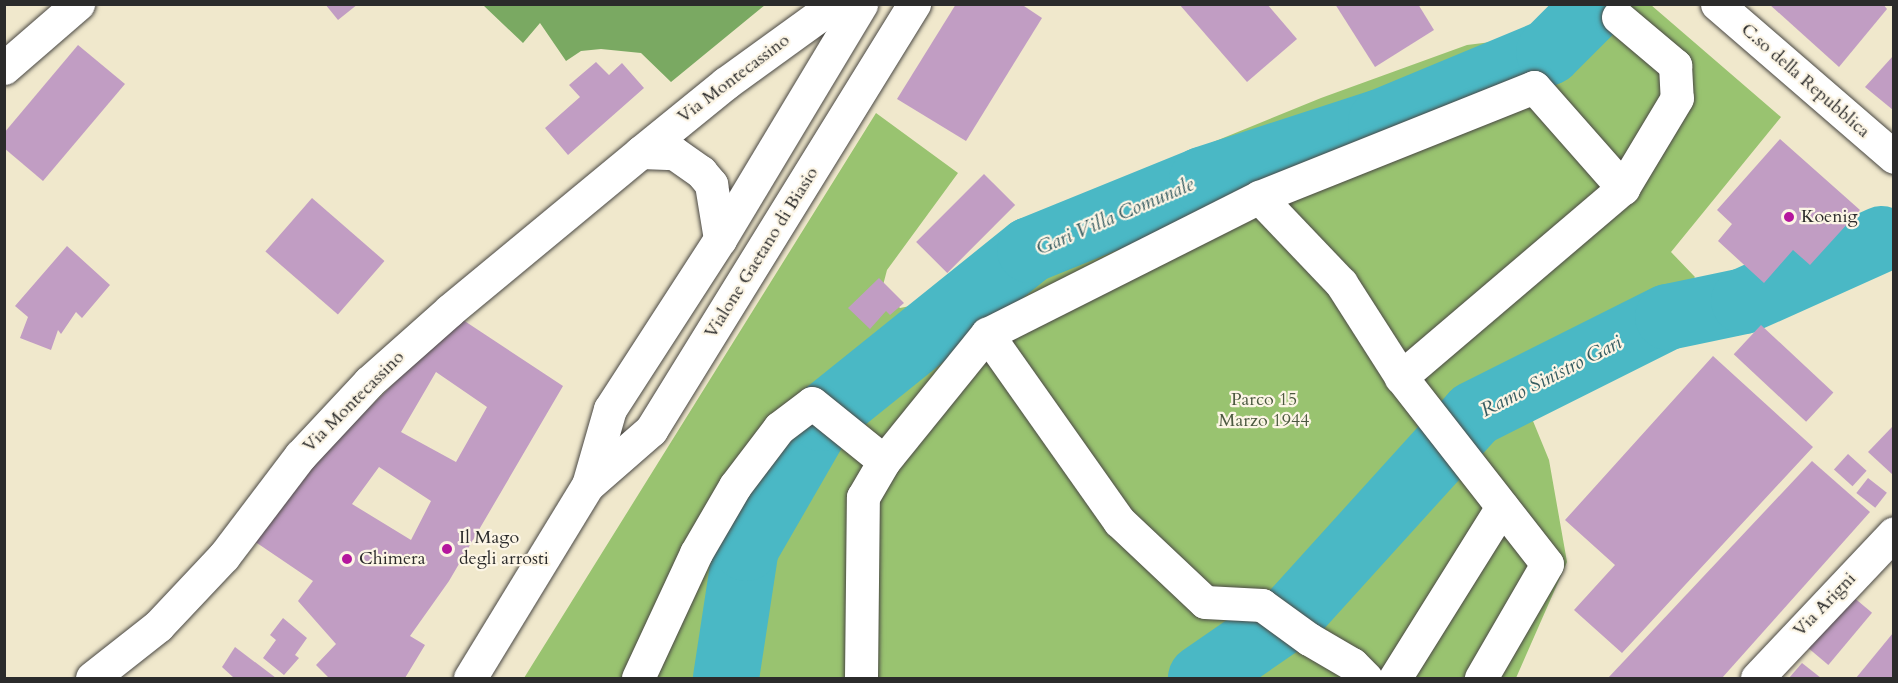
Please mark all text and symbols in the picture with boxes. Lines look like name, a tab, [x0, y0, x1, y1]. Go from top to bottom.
street label: C.so della Repubblica	[1736, 19, 1874, 143]
street label: Via Montecassino	[674, 30, 794, 128]
street label: Vialone Gaetano di Biasio	[701, 164, 823, 342]
water label: Gari Villa Comunale	[1033, 172, 1197, 260]
place label: Koenig	[1801, 206, 1858, 228]
marker: Koenig	[1782, 210, 1796, 224]
water label: Ramo Sinistro Gari	[1476, 330, 1626, 422]
street label: Via Montecassino	[299, 347, 409, 457]
park label: Parco 15 Marzo 1944	[1219, 390, 1309, 432]
place label: Il Mago degli arrosti	[459, 528, 549, 570]
marker: Il Mago degli arrosti	[440, 542, 454, 556]
place label: Chimera	[359, 548, 425, 570]
marker: Chimera	[340, 552, 354, 566]
street label: Via Arigni	[1789, 568, 1861, 642]

